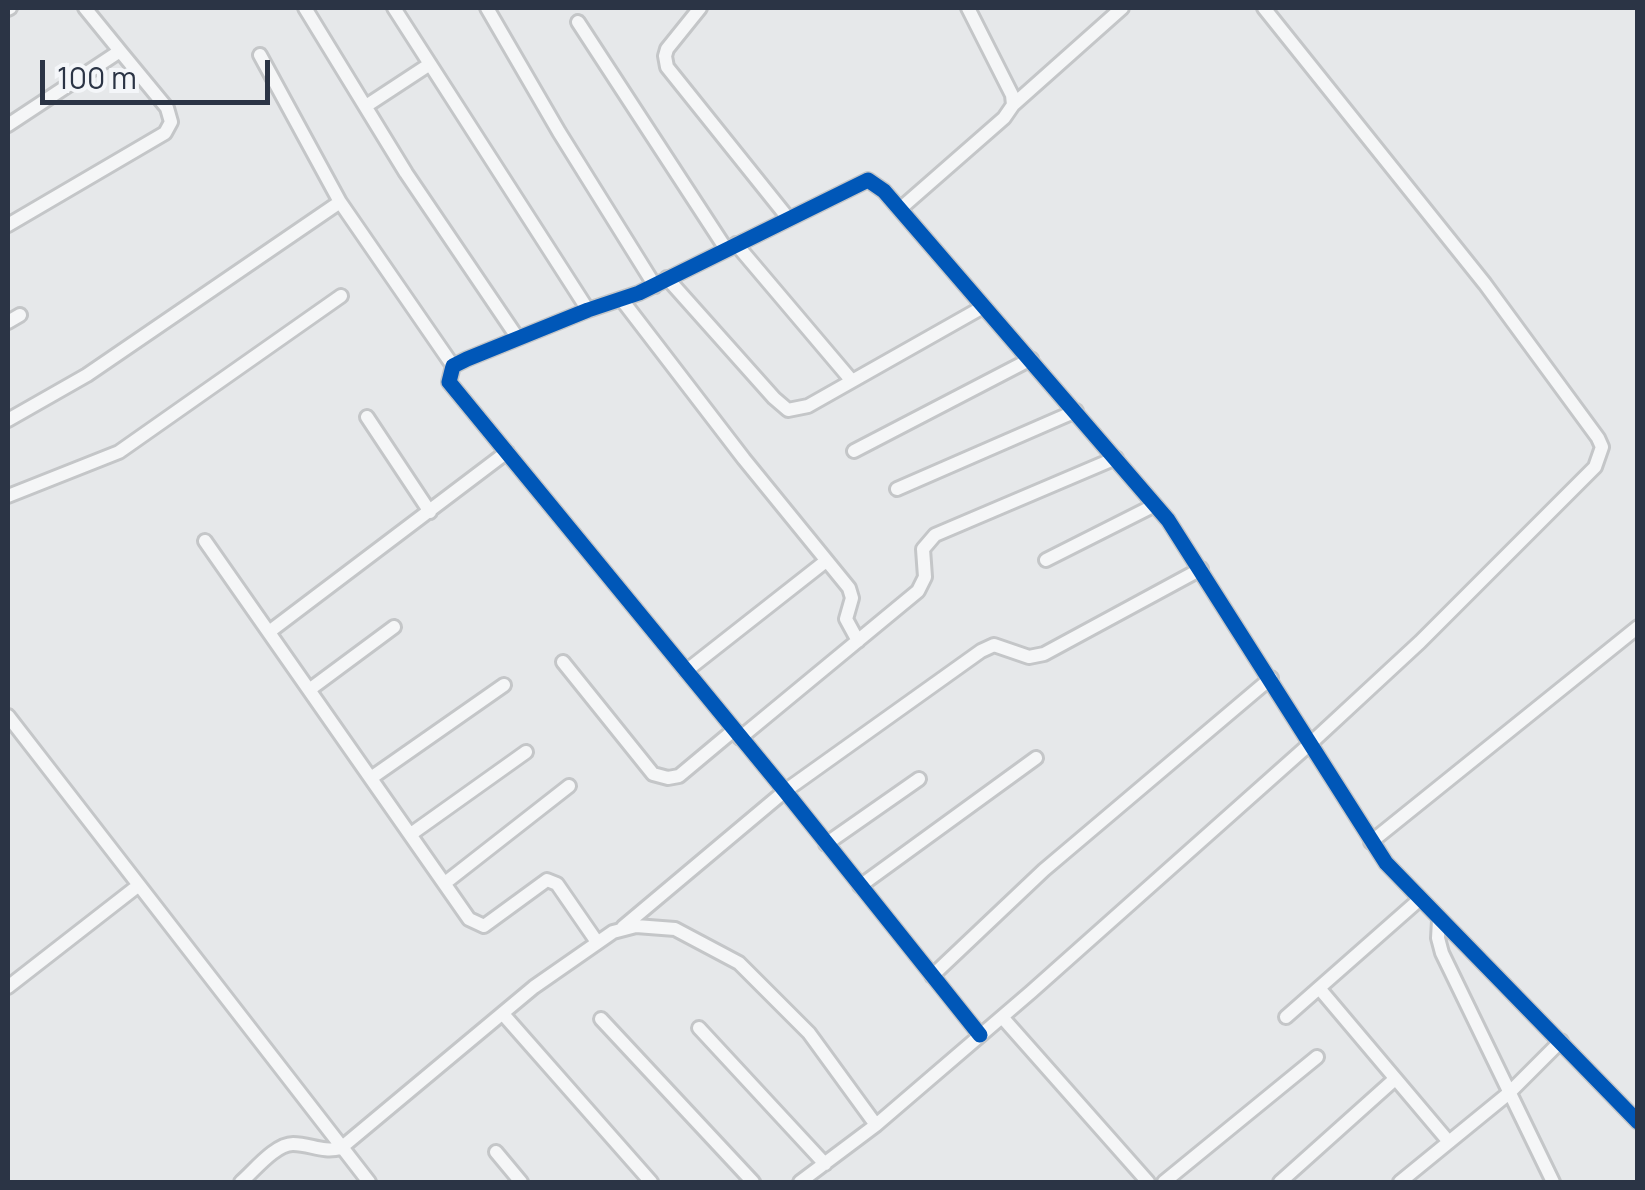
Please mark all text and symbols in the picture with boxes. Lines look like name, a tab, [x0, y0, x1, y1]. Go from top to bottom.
scale bar	[45, 40, 275, 102]
text: 100 m	[57, 57, 137, 98]

